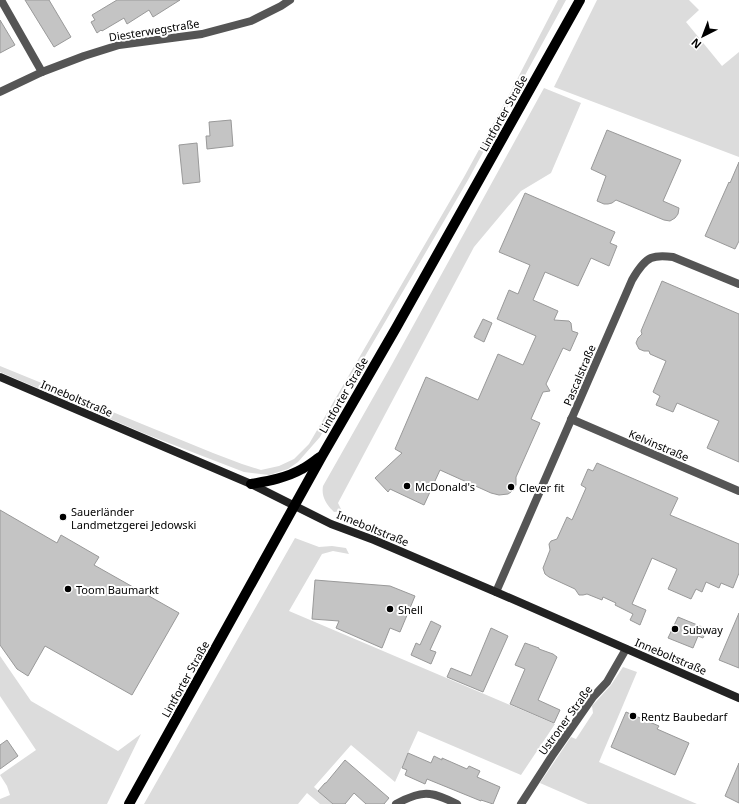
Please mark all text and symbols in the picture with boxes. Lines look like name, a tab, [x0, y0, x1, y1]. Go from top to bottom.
street label: Diesterwegstraße	[108, 15, 200, 45]
north arrow	[683, 16, 723, 56]
text: N	[688, 35, 704, 52]
street label: Lintforter Straße	[476, 72, 530, 154]
street label: Pascalstraße	[559, 342, 599, 408]
street label: Lintforter Straße	[315, 354, 371, 436]
street label: Inneboltstraße	[39, 376, 115, 420]
street label: Kelvinstraße	[627, 426, 691, 464]
place label: McDonald's	[415, 479, 475, 494]
place label: Clever fit	[519, 480, 565, 495]
marker: McDonald's	[402, 481, 412, 491]
marker: Clever fit	[506, 482, 516, 492]
place label: Sauerländer Landmetzgerei Jedowski	[71, 504, 196, 532]
street label: Inneboltstraße	[335, 507, 411, 549]
marker: Sauerländer Landmetzgerei Jedowski	[58, 512, 68, 522]
place label: Toom Baumarkt	[76, 582, 159, 597]
marker: Toom Baumarkt	[63, 584, 73, 594]
place label: Shell	[398, 602, 423, 617]
marker: Shell	[385, 604, 395, 614]
place label: Subway	[683, 622, 723, 637]
marker: Subway	[670, 624, 680, 634]
street label: Inneboltstraße	[633, 634, 709, 678]
street label: Lintforter Straße	[158, 638, 212, 720]
street label: Ustroner Straße	[535, 682, 595, 758]
place label: Rentz Baubedarf	[641, 709, 728, 724]
marker: Rentz Baubedarf	[628, 711, 638, 721]

